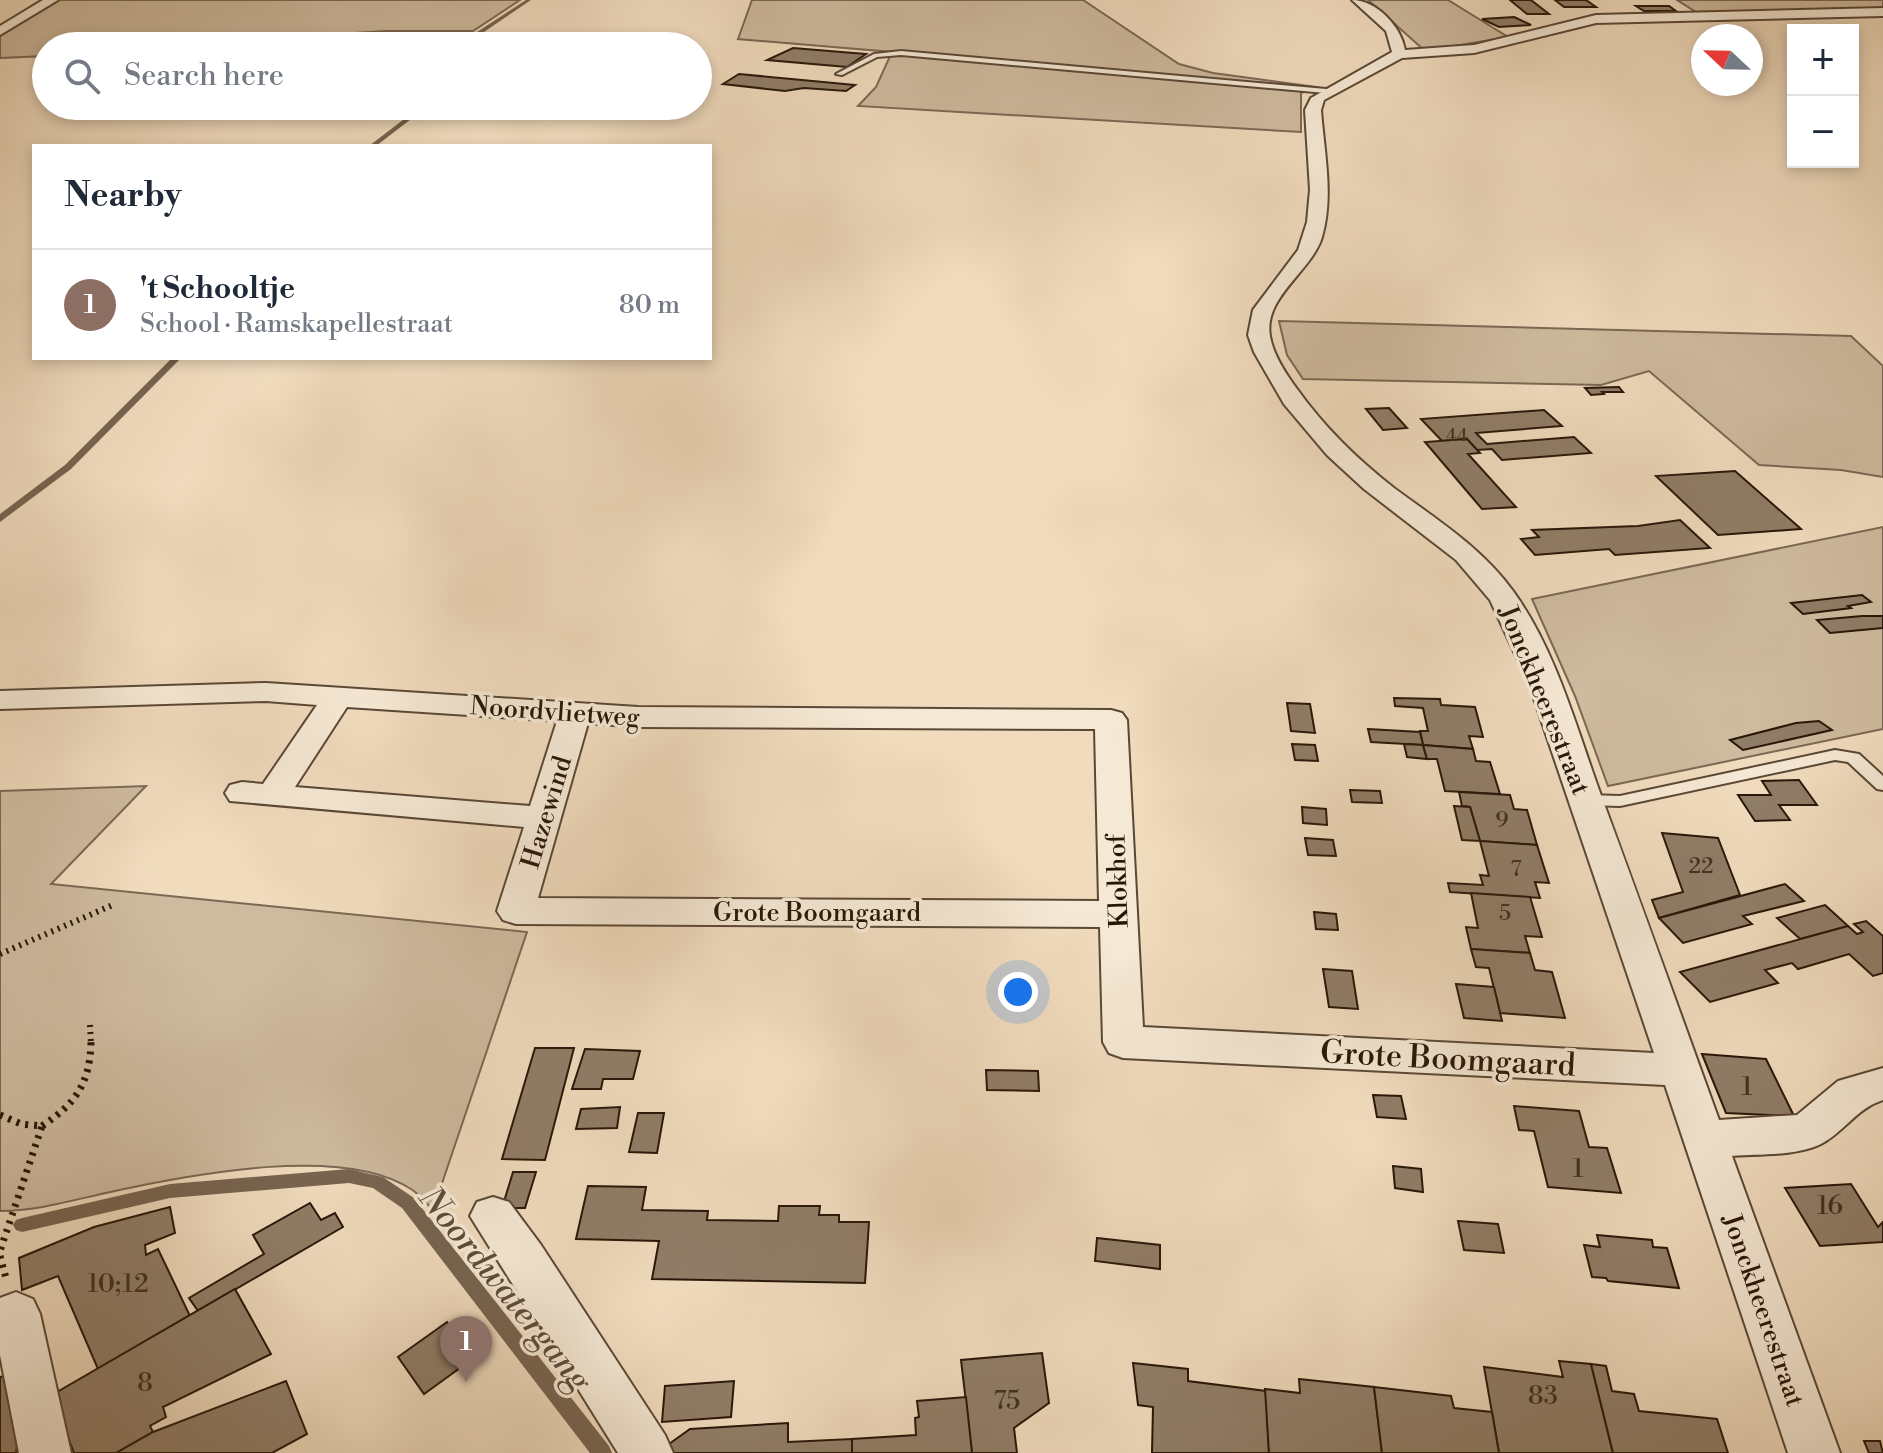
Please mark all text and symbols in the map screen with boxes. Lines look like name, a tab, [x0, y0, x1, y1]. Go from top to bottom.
north arrow	[1691, 24, 1763, 96]
map controls	[1787, 24, 1859, 168]
button: +	[1787, 24, 1859, 96]
search box	[32, 32, 712, 120]
icon: search	[60, 54, 104, 98]
text: Search here	[124, 57, 284, 95]
button: −	[1787, 96, 1859, 168]
text: Nearby	[64, 175, 182, 217]
text: 't Schooltje	[140, 270, 295, 308]
text: 1	[84, 289, 96, 321]
text: 80 m	[619, 289, 680, 321]
text: School · Ramskapellestraat	[140, 308, 453, 340]
house number: 44	[1446, 424, 1468, 447]
street label: Jonckheerestraat	[1491, 600, 1597, 800]
street label: Noordvlietweg	[469, 690, 641, 734]
street label: Hazewind	[515, 752, 579, 873]
house number: 9	[1495, 807, 1509, 834]
street label: Klokhof	[1100, 832, 1136, 928]
house number: 22	[1688, 853, 1714, 880]
house number: 7	[1510, 856, 1522, 883]
street label: Grote Boomgaard	[713, 897, 921, 929]
house number: 5	[1499, 900, 1511, 927]
your location	[998, 972, 1038, 1012]
street label: Grote Boomgaard	[1319, 1032, 1577, 1086]
house number: 1	[1741, 1071, 1753, 1103]
house number: 1	[1572, 1153, 1584, 1185]
water label: Noordwatergang	[408, 1178, 601, 1401]
house number: 16	[1817, 1190, 1843, 1222]
street label: Jonckheerestraat	[1715, 1209, 1811, 1411]
house number: 10;12	[87, 1268, 149, 1300]
pin: 1	[440, 1316, 492, 1382]
house number: 8	[137, 1367, 153, 1399]
house number: 83	[1528, 1380, 1558, 1412]
house number: 75	[994, 1385, 1020, 1417]

